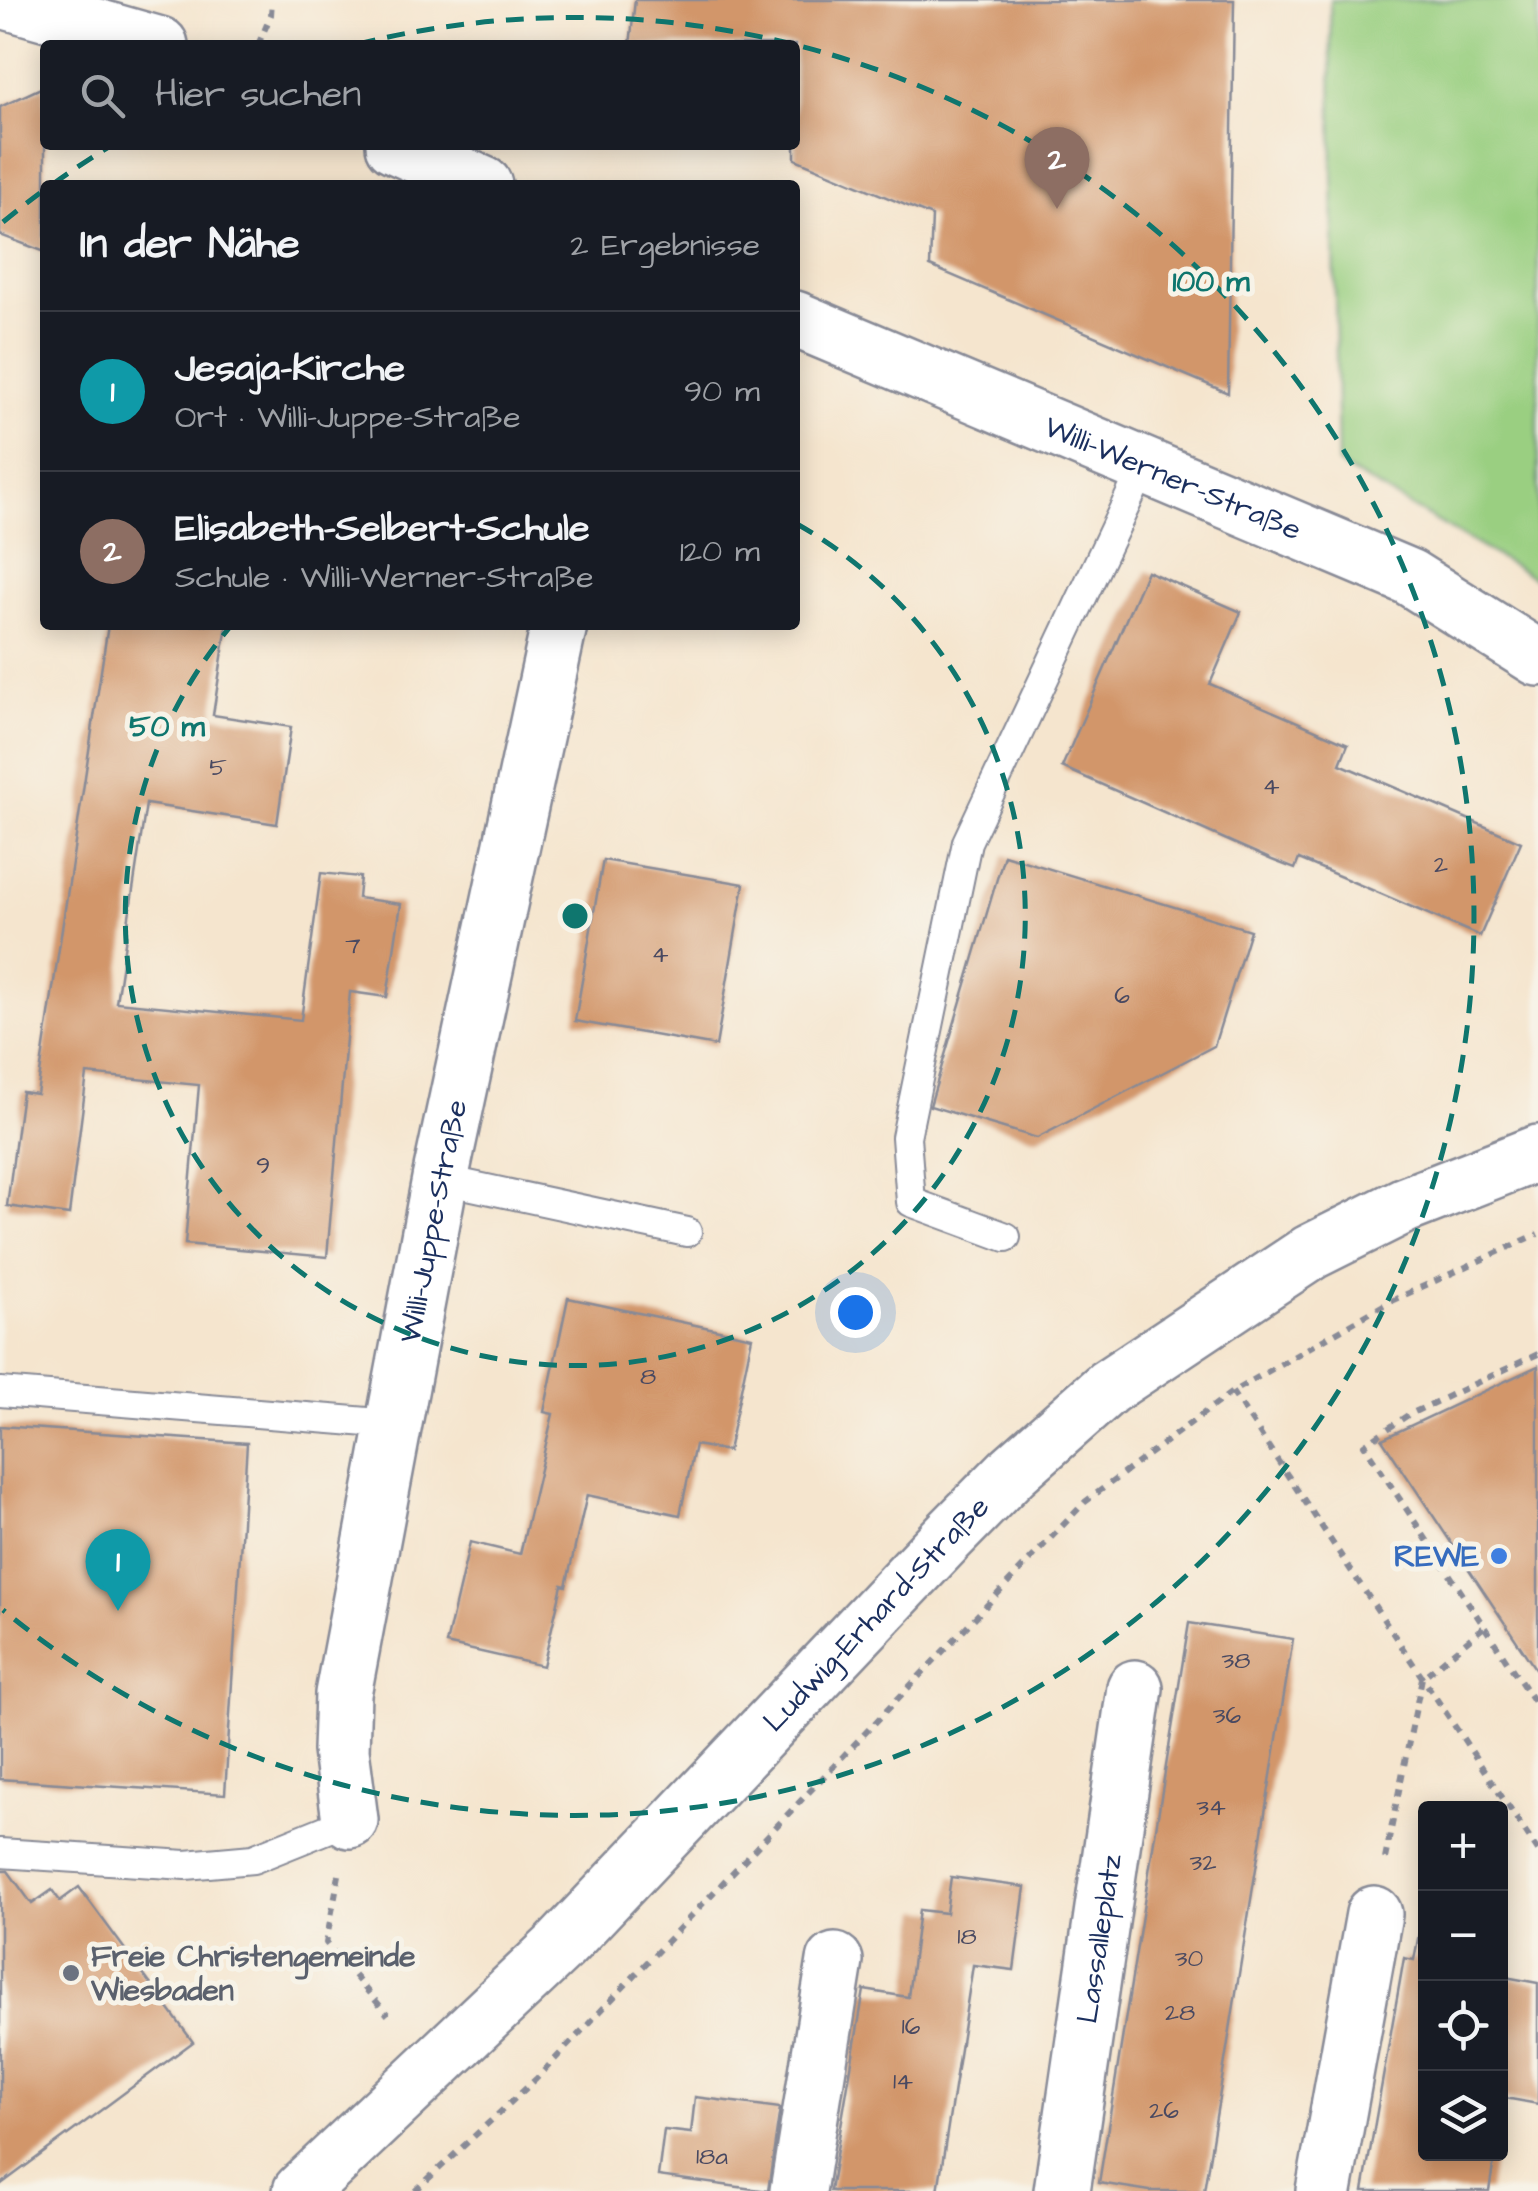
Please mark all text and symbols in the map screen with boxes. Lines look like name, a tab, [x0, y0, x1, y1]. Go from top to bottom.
search box	[40, 40, 800, 150]
icon: search	[75, 68, 130, 123]
text: Hier suchen	[155, 69, 361, 121]
pin: 2	[1024, 126, 1090, 209]
text: In der Nähe	[80, 216, 300, 274]
text: 2 Ergebnisse	[570, 223, 760, 268]
text: 100 m	[1172, 261, 1250, 303]
text: Jesaja-Kirche	[175, 343, 405, 395]
text: 1	[110, 369, 115, 414]
text: 90 m	[684, 369, 760, 414]
text: Ort · Willi-Juppe-Straße	[175, 395, 521, 440]
street label: Willi-Werner-Straße	[1038, 406, 1308, 551]
text: Elisabeth-Selbert-Schule	[175, 503, 590, 555]
text: 2	[103, 529, 122, 574]
text: 120 m	[680, 529, 760, 574]
text: Schule · Willi-Werner-Straße	[175, 555, 594, 600]
text: 50 m	[129, 706, 205, 748]
house number: 5	[209, 750, 227, 785]
house number: 4	[1262, 769, 1280, 804]
house number: 2	[1434, 847, 1448, 882]
centre of rings	[557, 898, 593, 934]
house number: 7	[345, 928, 361, 963]
house number: 4	[651, 937, 669, 972]
house number: 6	[1114, 978, 1130, 1013]
street label: Willi-Juppe-Straße	[390, 1096, 478, 1346]
house number: 9	[256, 1148, 270, 1183]
your location	[830, 1287, 881, 1338]
house number: 8	[640, 1359, 656, 1394]
street label: Ludwig-Erhard-Straße	[754, 1487, 999, 1742]
pin: 1	[86, 1528, 150, 1611]
place label: REWE	[1394, 1536, 1479, 1578]
marker: REWE	[1488, 1545, 1510, 1567]
house number: 38	[1222, 1643, 1250, 1678]
house number: 36	[1213, 1698, 1242, 1733]
house number: 34	[1196, 1790, 1226, 1825]
map controls	[1418, 1801, 1508, 2161]
button: +	[1418, 1801, 1508, 1891]
house number: 32	[1189, 1845, 1217, 1880]
street label: Lassalleplatz	[1067, 1851, 1133, 2026]
button: −	[1418, 1891, 1508, 1981]
house number: 18	[957, 1919, 977, 1954]
place label: Freie Christengemeinde Wiesbaden	[90, 1936, 415, 2012]
house number: 30	[1175, 1941, 1203, 1976]
marker: Freie Christengemeinde Wiesbaden	[60, 1962, 82, 1984]
button: locate	[1418, 1981, 1508, 2071]
house number: 28	[1165, 1995, 1195, 2030]
house number: 16	[902, 2009, 921, 2044]
house number: 14	[893, 2064, 913, 2099]
button: layers	[1418, 2071, 1508, 2161]
house number: 26	[1149, 2093, 1179, 2128]
house number: 18a	[696, 2139, 728, 2174]

